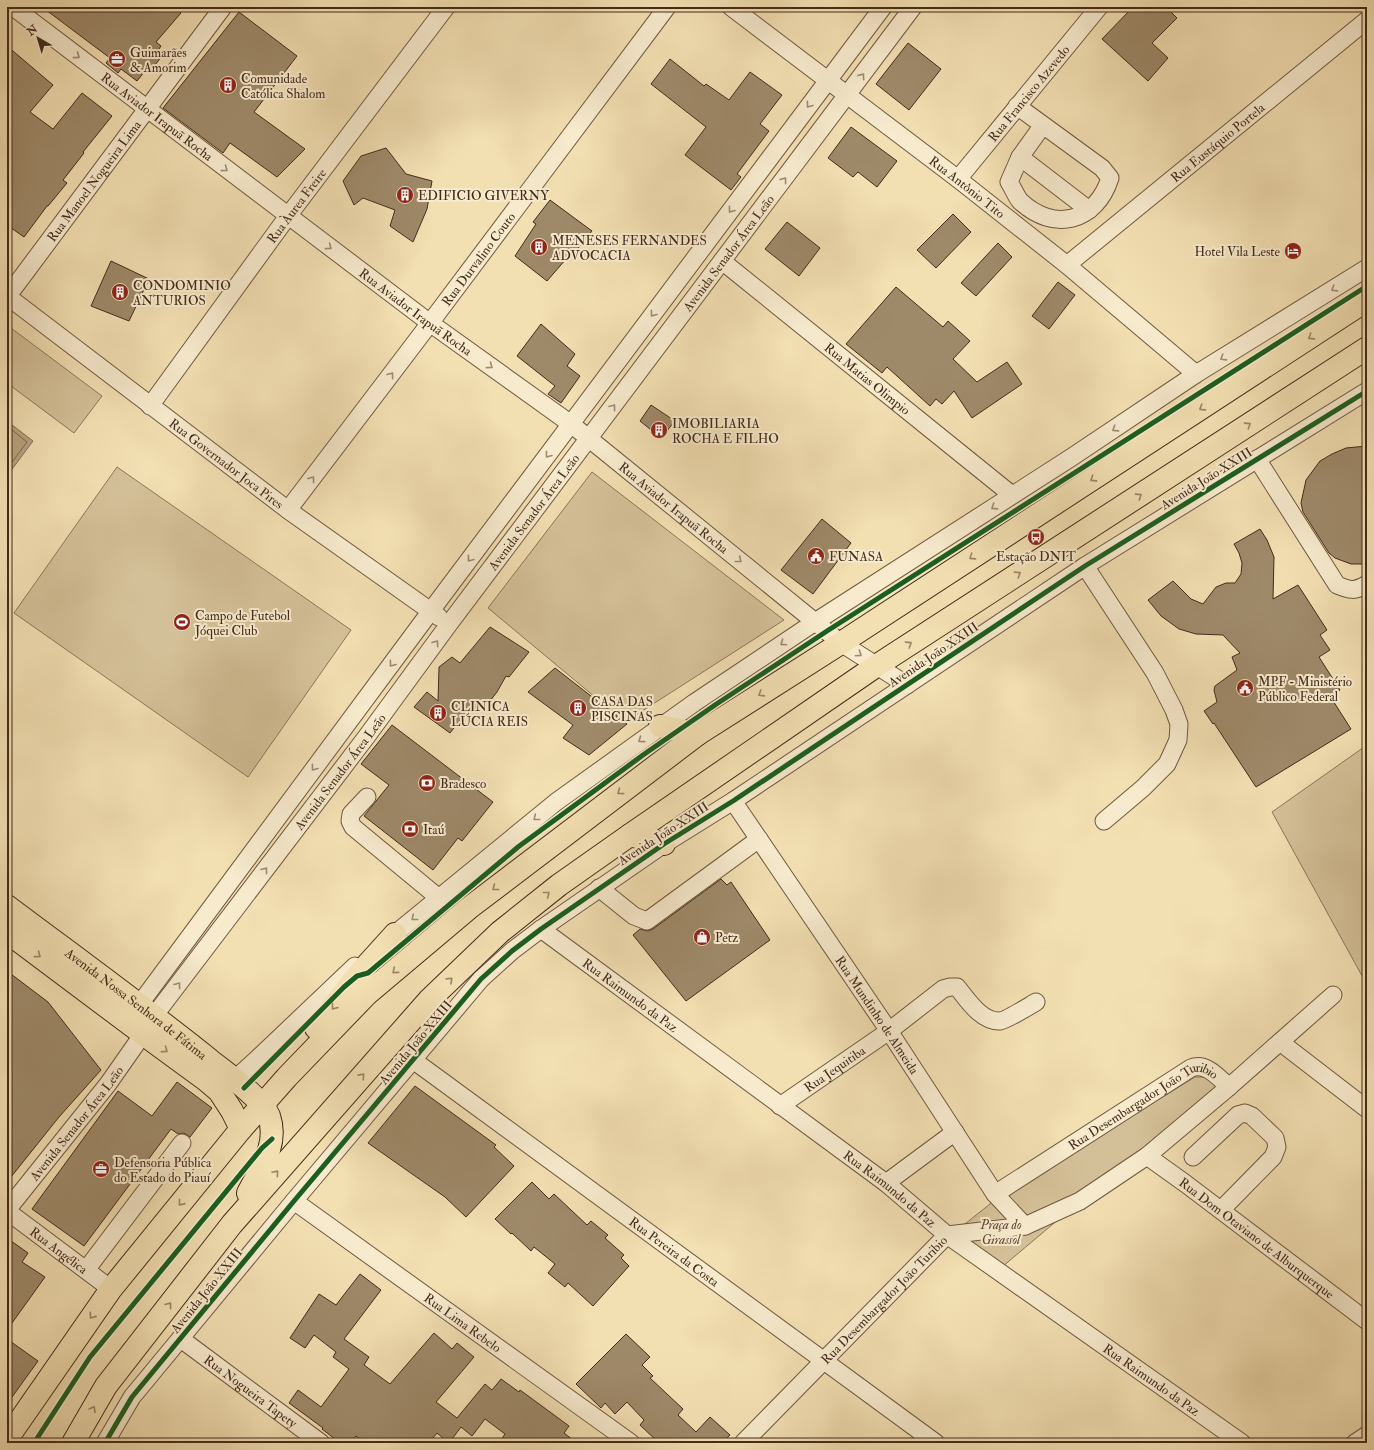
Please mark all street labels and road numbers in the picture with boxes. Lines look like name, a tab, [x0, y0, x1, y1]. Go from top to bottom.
street label: Rua Francisco Azevedo	[985, 42, 1073, 145]
street label: Rua Aviador Irapuã Rocha	[97, 70, 216, 165]
street label: Rua Eustáquio Portela	[1168, 100, 1269, 186]
street label: Rua Manoel Nogueira Lima	[44, 117, 145, 245]
street label: Rua Antônio Tito	[926, 153, 1008, 222]
street label: Rua Àurea Freire	[264, 165, 330, 247]
street label: Avenida Senador Área Leão	[679, 192, 778, 316]
street label: Rua Durvalino Couto	[439, 210, 519, 309]
street label: Rua Aviador Irapuã Rocha	[356, 265, 475, 360]
street label: Rua Matias Olimpio	[821, 340, 913, 419]
street label: Rua Governador Joca Pires	[166, 415, 287, 513]
street label: Avenida João XXIII	[1157, 444, 1255, 514]
street label: Avenida Senador Área Leão	[485, 451, 583, 575]
street label: Rua Aviador Irapuã Rocha	[615, 459, 732, 558]
street label: Avenida João XXIII	[885, 619, 982, 691]
street label: Avenida Senador Área Leão	[291, 711, 390, 834]
street label: Avenida João XXIII	[614, 799, 712, 870]
street label: Avenida Nossa Senhora de Fátima	[61, 944, 211, 1064]
street label: Rua Mundinho de Almeida	[831, 953, 922, 1078]
street label: Rua Raimundo da Paz	[579, 955, 681, 1036]
street label: Avenida João XXIII	[375, 997, 456, 1089]
street label: Rua Jequitiba	[801, 1042, 869, 1096]
street label: Rua Desembargador João Turibio	[1065, 1060, 1221, 1154]
street label: Avenida Senador Área Leão	[26, 1063, 127, 1185]
street label: Rua Raimundo da Paz	[840, 1147, 940, 1232]
street label: Rua Dom Otaviano de Alburquerque	[1176, 1175, 1338, 1303]
street label: Rua Pereira da Costa	[626, 1214, 723, 1291]
street label: Rua Angélica	[26, 1224, 91, 1278]
street label: Rua Desembargador João Turibio	[818, 1233, 951, 1368]
street label: Avenida João XXIII	[167, 1245, 246, 1337]
street label: Rua Lima Rebelo	[421, 1290, 504, 1356]
street label: Rua Raimundo da Paz	[1100, 1341, 1203, 1420]
street label: Rua Nogueira Tapety	[200, 1352, 300, 1433]

